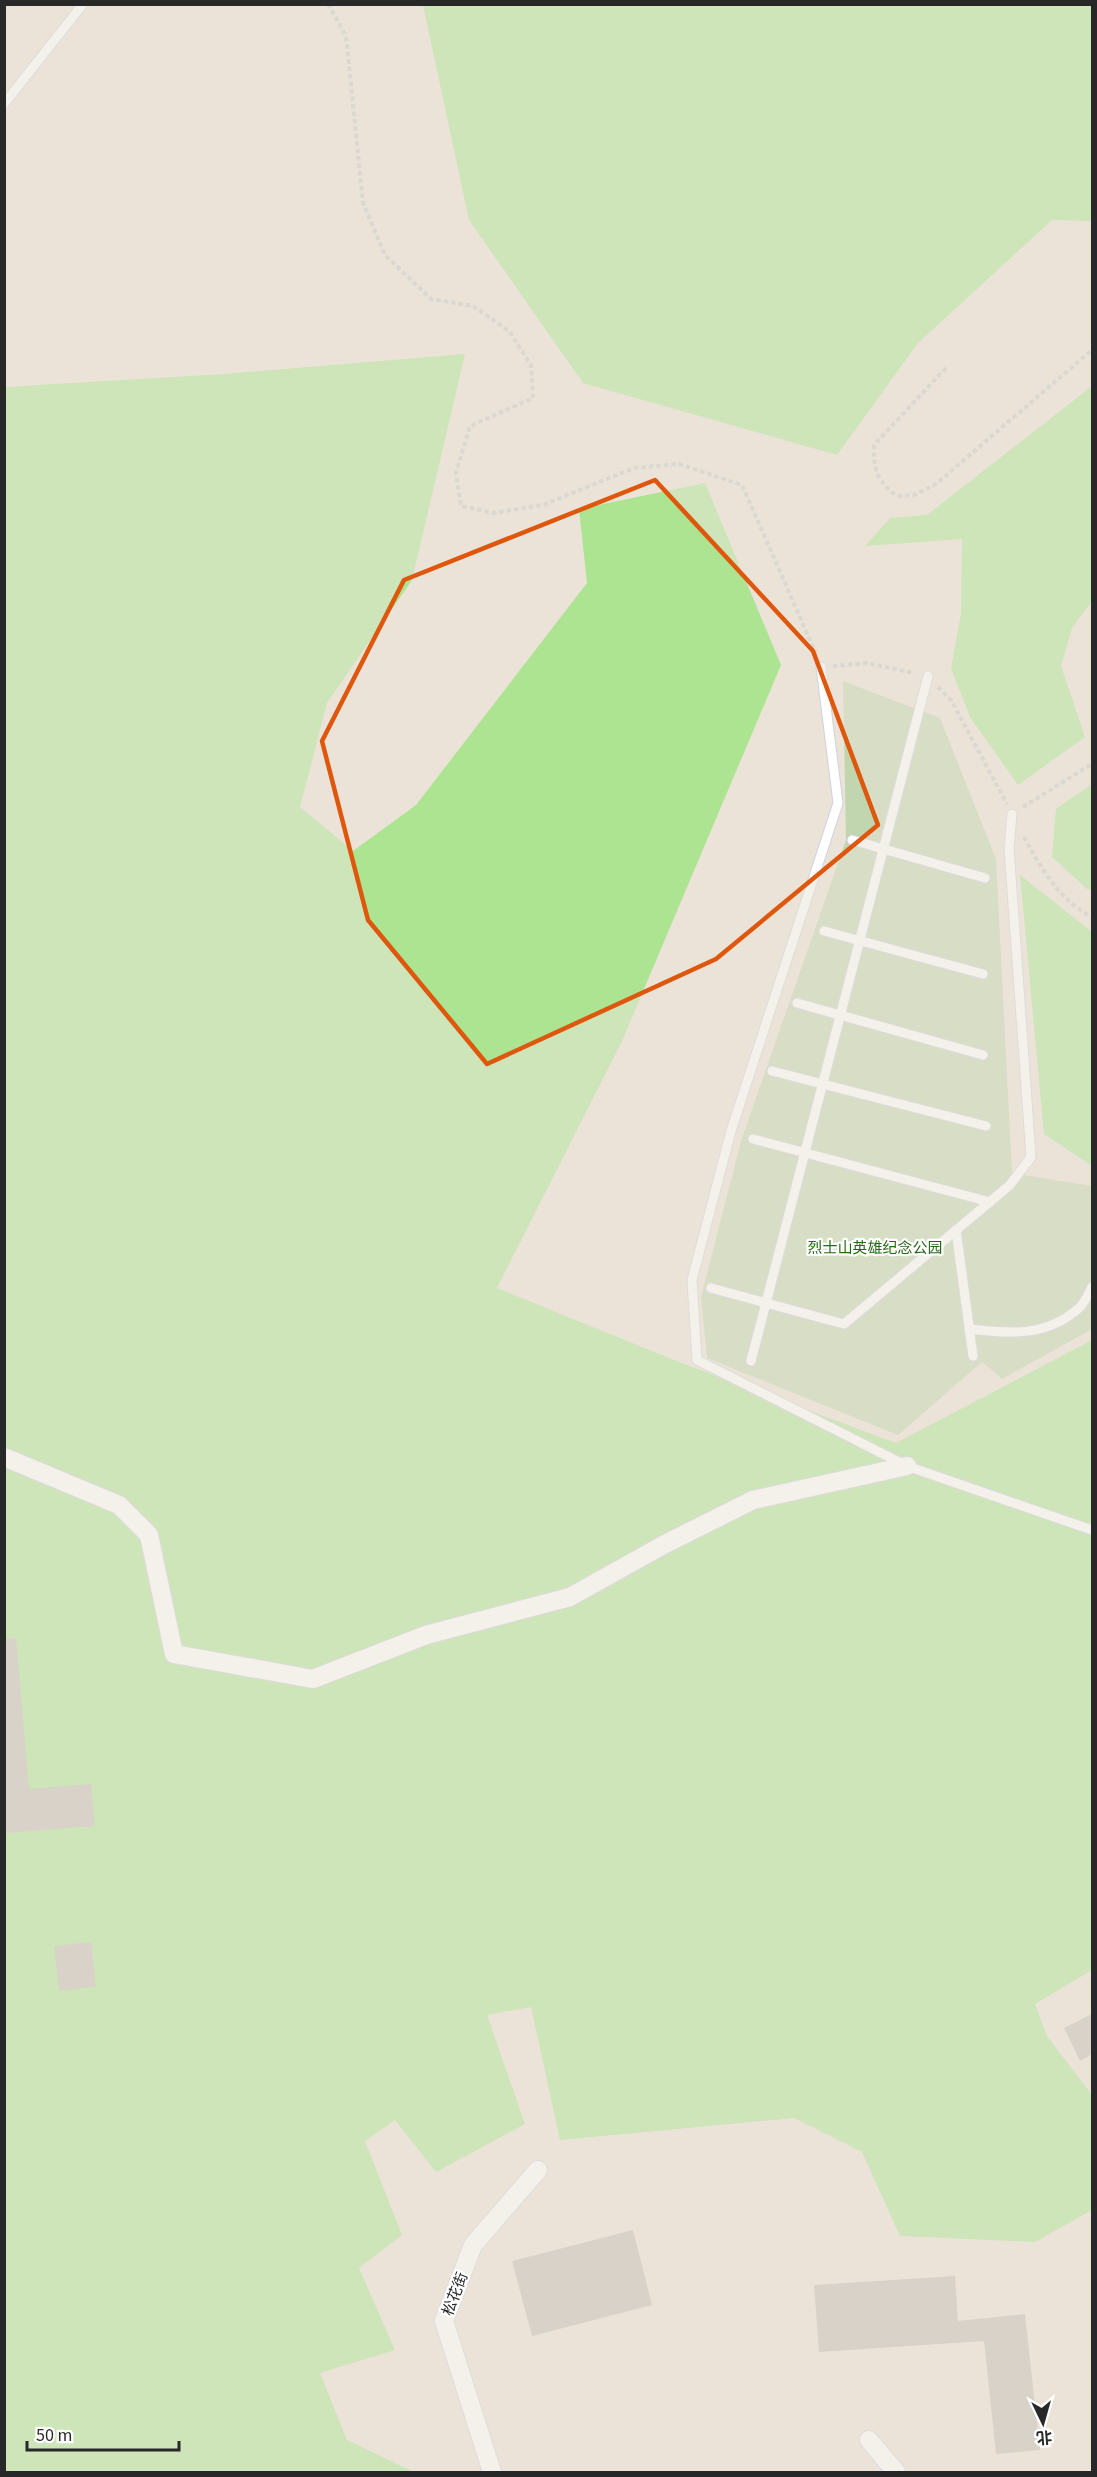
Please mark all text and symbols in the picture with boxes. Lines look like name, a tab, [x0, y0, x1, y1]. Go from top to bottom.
park label: 烈士山英雄纪念公园	[807, 1238, 943, 1259]
street label: 松花街	[438, 2269, 473, 2319]
north arrow	[1013, 2393, 1073, 2453]
scale bar	[27, 2414, 178, 2452]
text: 50 m	[36, 2423, 72, 2448]
text: 北	[1035, 2425, 1053, 2449]

